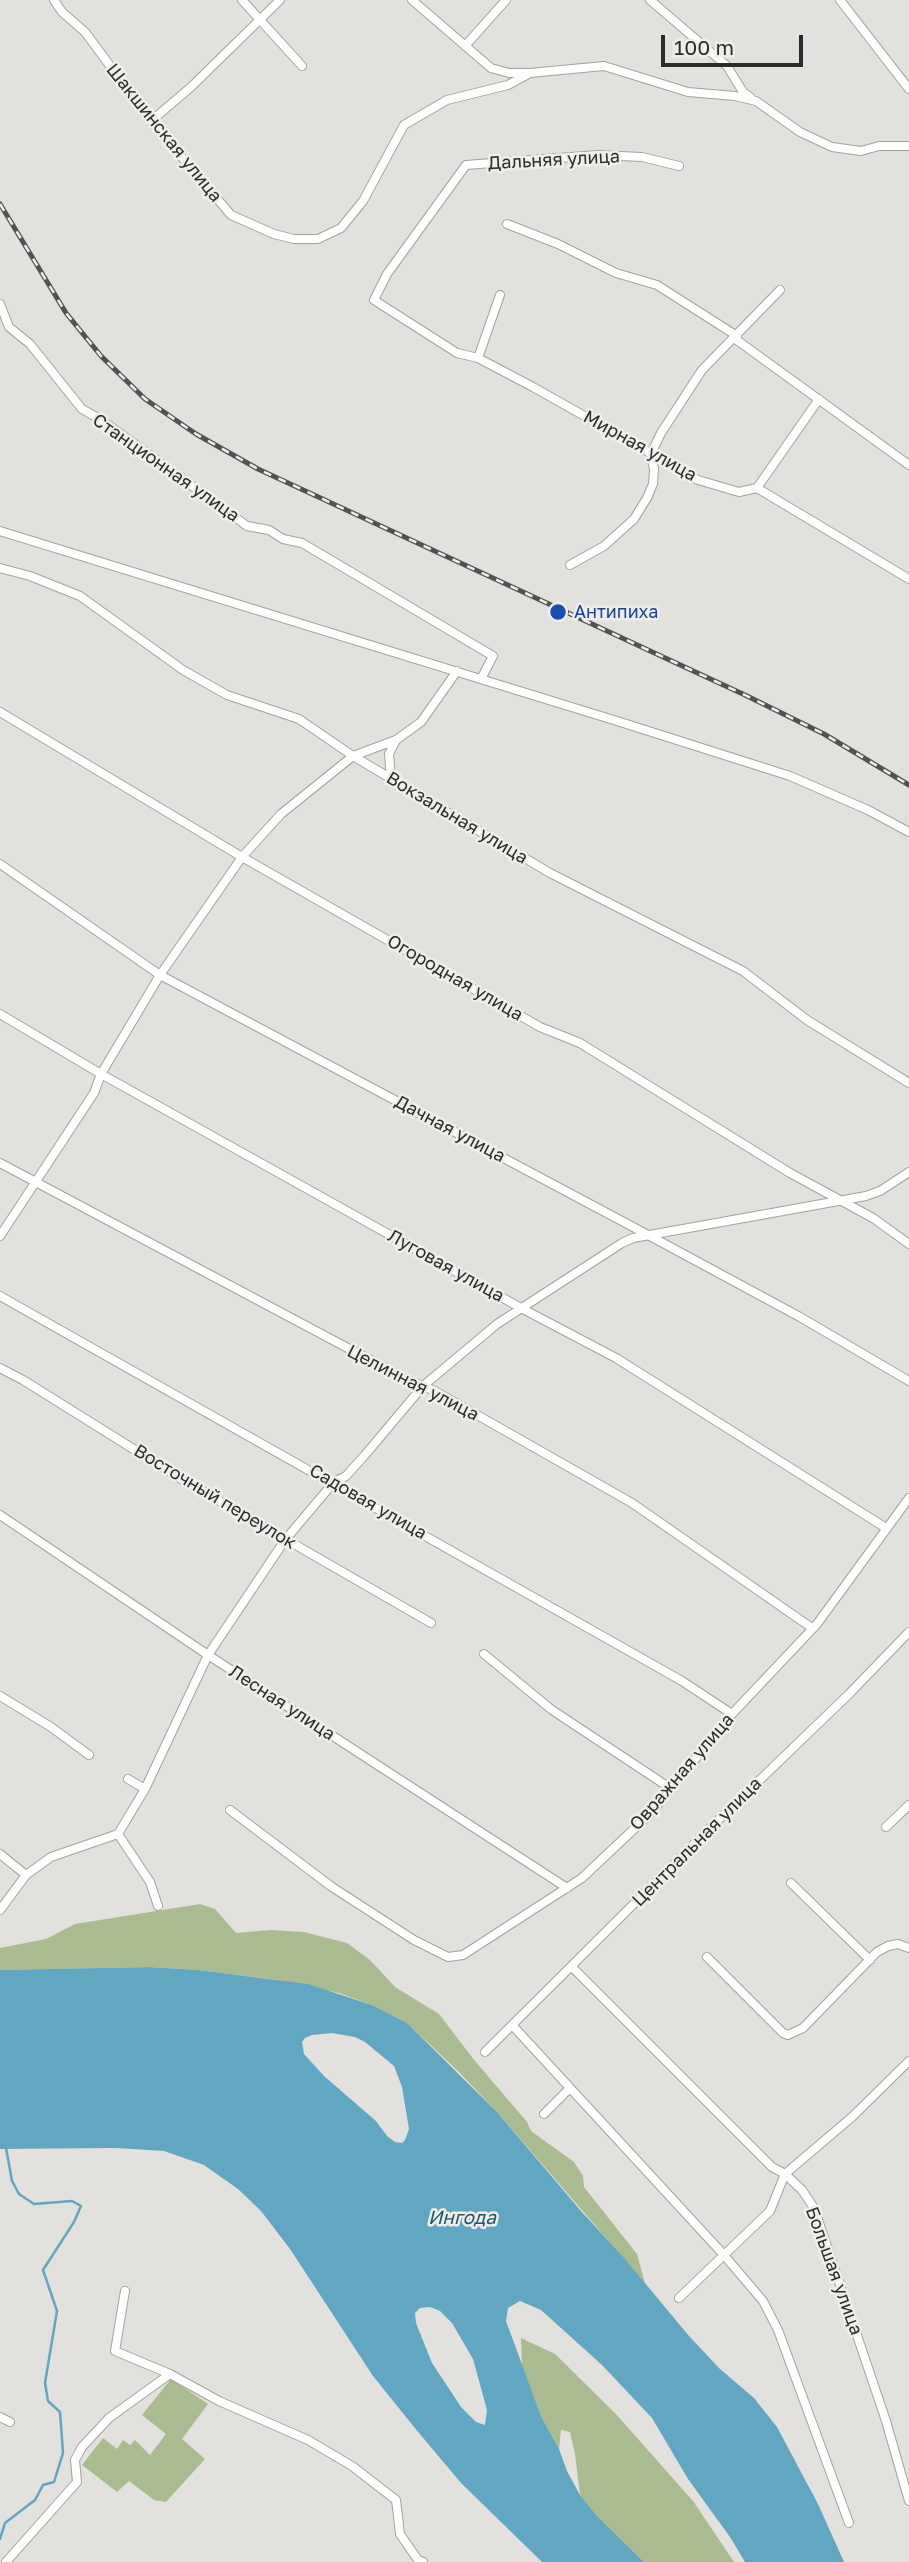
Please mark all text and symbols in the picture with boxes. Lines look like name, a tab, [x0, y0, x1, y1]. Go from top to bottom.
scale bar	[664, 21, 806, 65]
text: 100 m	[674, 34, 734, 60]
street label: Шакшинская улица	[101, 59, 227, 207]
street label: Дальняя улица	[488, 146, 620, 174]
street label: Мирная улица	[580, 406, 700, 486]
street label: Станционная улица	[88, 409, 244, 527]
place label: Антипиха	[574, 601, 659, 623]
marker: Антипиха	[548, 602, 568, 622]
street label: Вокзальная улица	[382, 767, 532, 869]
street label: Огородная улица	[383, 930, 527, 1026]
street label: Дачная улица	[391, 1091, 509, 1167]
street label: Луговая улица	[384, 1225, 508, 1307]
street label: Целинная улица	[344, 1340, 482, 1426]
street label: Восточный переулок	[130, 1440, 300, 1554]
street label: Садовая улица	[305, 1460, 431, 1544]
street label: Лесная улица	[225, 1661, 339, 1745]
street label: Овражная улица	[625, 1709, 739, 1835]
street label: Центральная улица	[628, 1773, 766, 1911]
street label: Большая улица	[801, 2204, 867, 2338]
water label: Ингода	[428, 2207, 496, 2229]

